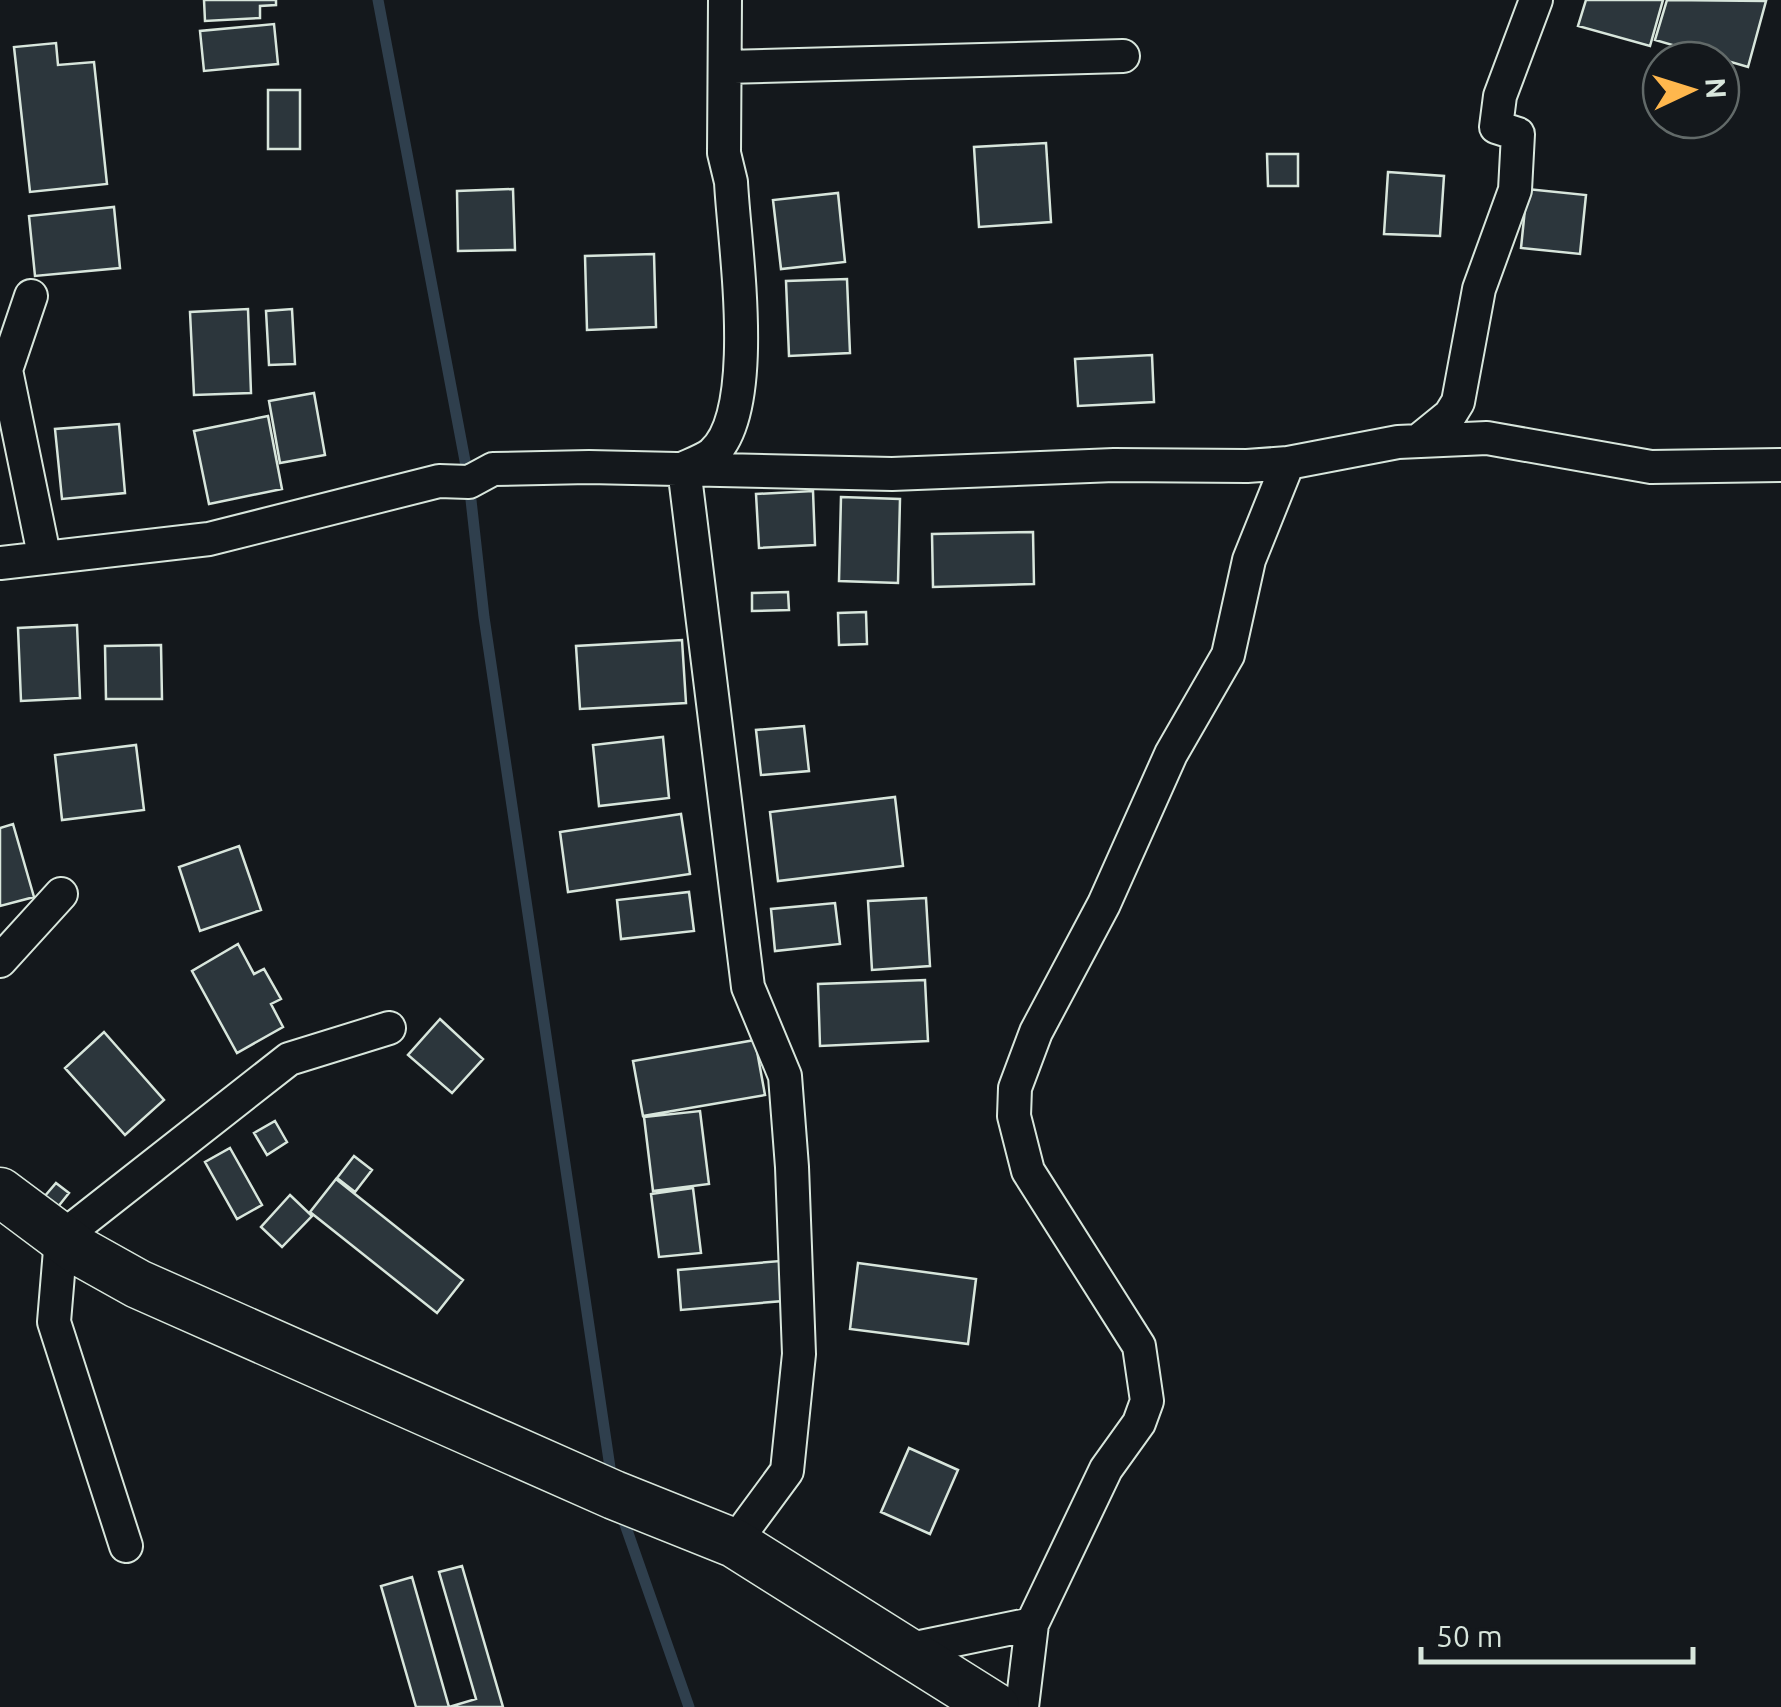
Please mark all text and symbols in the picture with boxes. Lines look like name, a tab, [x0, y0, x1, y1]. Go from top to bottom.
north arrow	[1641, 40, 1741, 140]
text: N	[1700, 77, 1733, 100]
scale bar	[1421, 1602, 1694, 1664]
text: 50 m	[1436, 1619, 1503, 1653]

